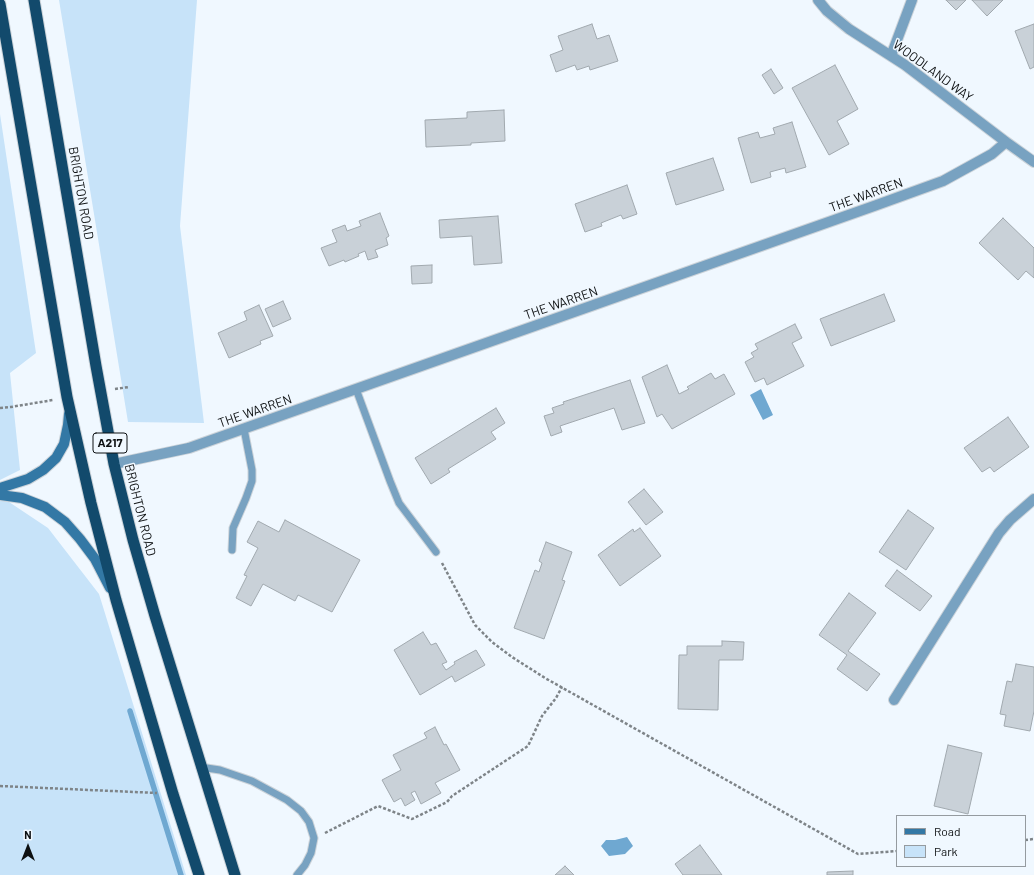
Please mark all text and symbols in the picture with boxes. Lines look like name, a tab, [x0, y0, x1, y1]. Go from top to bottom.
street label: WOODLAND WAY	[890, 37, 976, 105]
street label: BRIGHTON ROAD	[65, 145, 97, 241]
street label: THE WARREN	[827, 174, 905, 216]
street label: THE WARREN	[522, 283, 600, 323]
street label: THE WARREN	[216, 391, 294, 431]
road number: A217	[93, 433, 127, 453]
street label: BRIGHTON ROAD	[121, 462, 159, 558]
legend	[896, 815, 1026, 867]
text: Road	[934, 824, 961, 838]
north arrow	[8, 827, 48, 867]
text: N	[24, 828, 32, 841]
text: Park	[934, 844, 958, 858]

